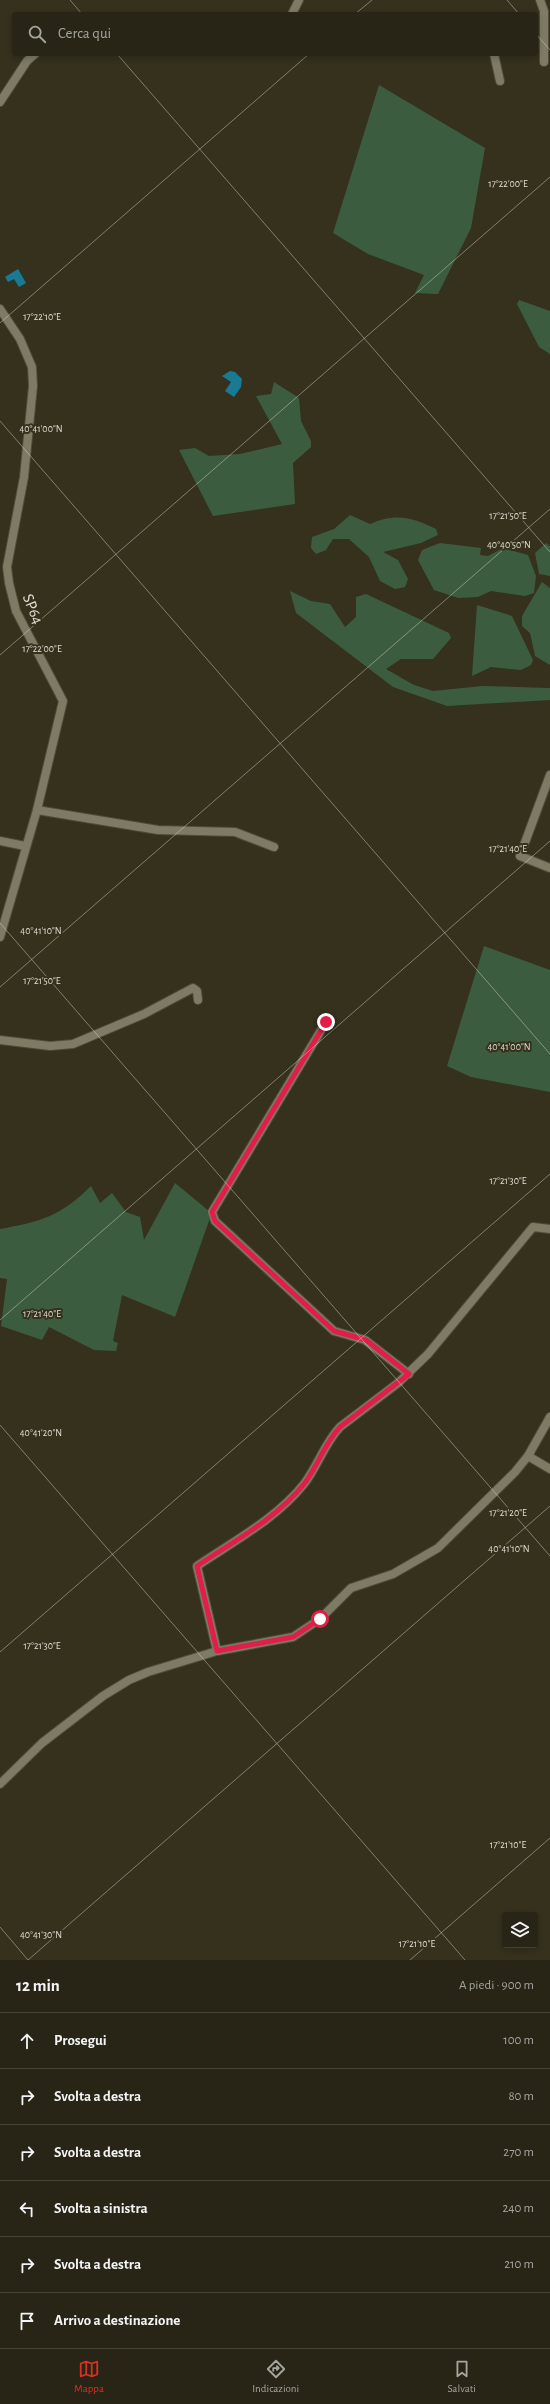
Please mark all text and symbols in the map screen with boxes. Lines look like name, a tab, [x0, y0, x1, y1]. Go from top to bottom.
search box	[12, 12, 538, 56]
icon: search	[26, 23, 48, 45]
text: Cerca qui	[58, 26, 111, 41]
text: 17°22'00"E	[488, 179, 528, 189]
text: 17°22'10"E	[23, 312, 61, 322]
text: 40°41'00"N	[19, 424, 63, 434]
text: 17°21'50"E	[489, 511, 527, 521]
text: 40°40'50"N	[487, 540, 531, 550]
street label: SP64	[20, 592, 46, 627]
text: 17°22'00"E	[22, 644, 62, 654]
text: 17°21'40"E	[489, 844, 527, 854]
text: 40°41'10"N	[20, 926, 62, 936]
text: 17°21'50"E	[23, 976, 61, 986]
route end	[317, 1013, 335, 1031]
text: 40°41'00"N	[487, 1042, 531, 1052]
text: 17°21'30"E	[489, 1176, 527, 1186]
text: 17°21'40"E	[23, 1309, 61, 1319]
text: 40°41'20"N	[20, 1428, 62, 1438]
text: 17°21'20"E	[489, 1508, 527, 1518]
text: 40°41'10"N	[488, 1544, 530, 1554]
route start	[311, 1610, 329, 1628]
text: 17°21'30"E	[23, 1641, 61, 1651]
text: 17°21'10"E	[490, 1840, 526, 1850]
map controls	[502, 1912, 538, 1948]
button: layers	[502, 1912, 538, 1948]
text: 40°41'30"N	[20, 1930, 62, 1940]
text: 17°21'10"E	[399, 1939, 435, 1949]
text: 12 min	[16, 1977, 60, 1994]
text: A piedi · 900 m	[459, 1979, 534, 1992]
icon: ahead	[16, 2030, 38, 2052]
text: Prosegui	[54, 2033, 107, 2048]
text: 100 m	[503, 2034, 534, 2047]
icon: right	[16, 2086, 38, 2108]
text: Svolta a destra	[54, 2089, 141, 2104]
text: 80 m	[508, 2090, 534, 2103]
icon: right	[16, 2142, 38, 2164]
text: Svolta a destra	[54, 2145, 141, 2160]
text: 270 m	[503, 2146, 534, 2159]
icon: left	[16, 2198, 38, 2220]
text: Svolta a sinistra	[54, 2201, 148, 2216]
text: 240 m	[502, 2202, 534, 2215]
icon: right	[16, 2254, 38, 2276]
text: Svolta a destra	[54, 2257, 141, 2272]
text: 210 m	[504, 2258, 534, 2271]
icon: arrive	[16, 2310, 38, 2332]
text: Arrivo a destinazione	[54, 2313, 180, 2328]
tab: Mappa	[74, 2358, 104, 2395]
tab: Indicazioni	[252, 2358, 299, 2395]
tab: Salvati	[447, 2358, 476, 2395]

